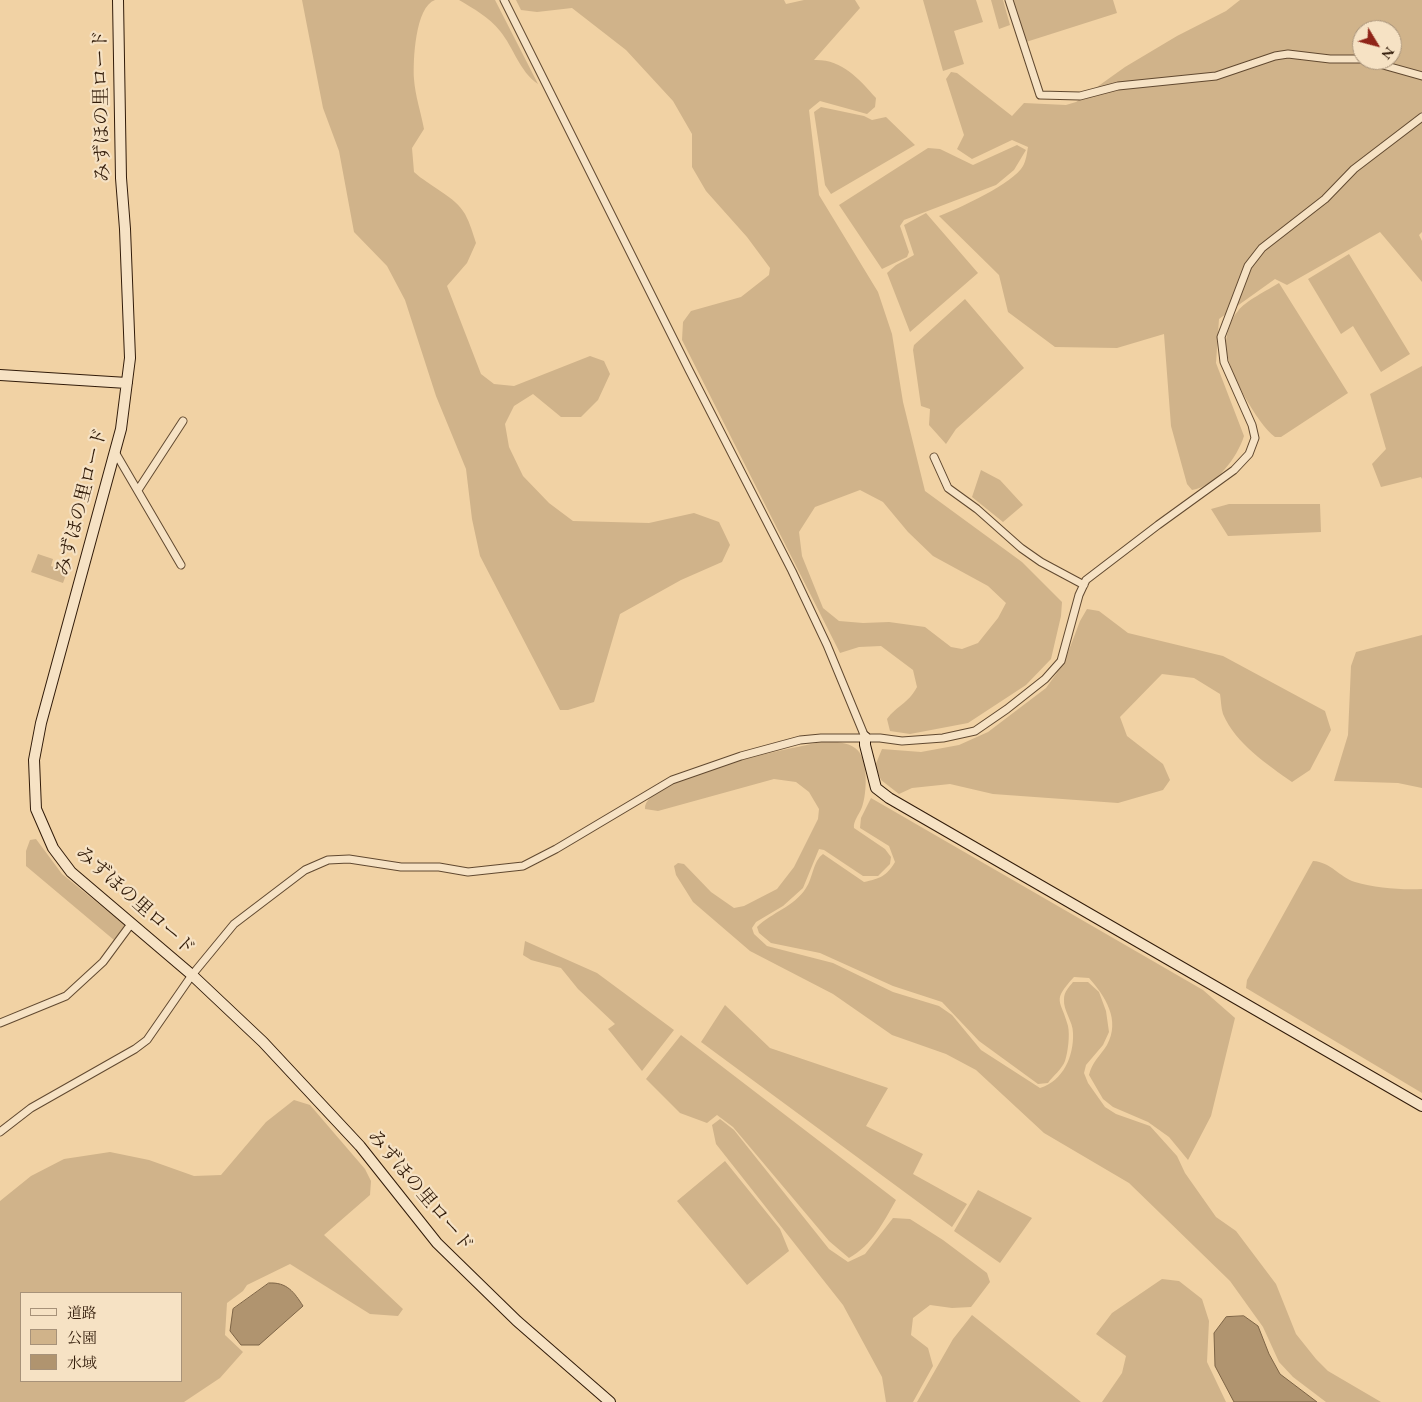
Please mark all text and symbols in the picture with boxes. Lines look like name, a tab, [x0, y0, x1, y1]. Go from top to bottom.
north arrow	[1352, 20, 1402, 70]
street label: みずほの里ロード	[89, 30, 115, 182]
text: N	[1378, 43, 1399, 63]
street label: みずほの里ロード	[51, 426, 113, 578]
street label: みずほの里ロード	[71, 842, 199, 960]
street label: みずほの里ロード	[362, 1125, 478, 1257]
legend	[20, 1292, 182, 1382]
text: 道路	[67, 1303, 97, 1322]
text: 公園	[67, 1328, 97, 1347]
text: 水域	[67, 1353, 97, 1372]

